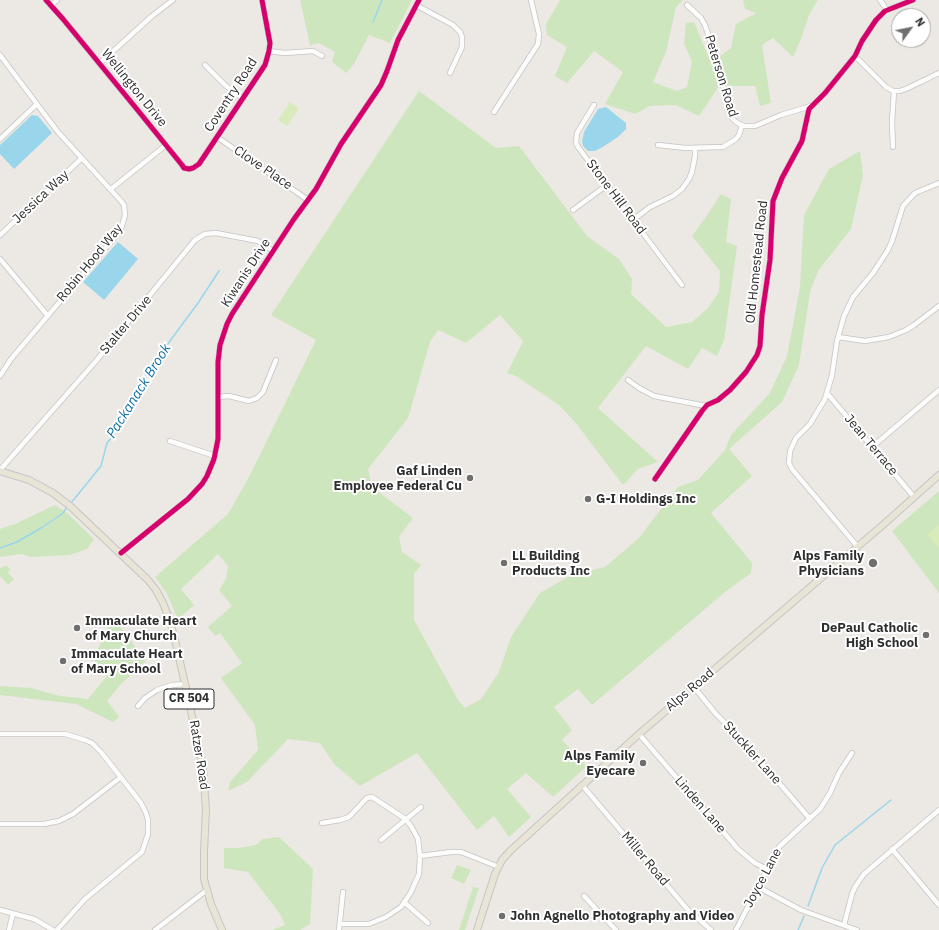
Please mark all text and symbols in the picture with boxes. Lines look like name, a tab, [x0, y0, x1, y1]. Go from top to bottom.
north arrow	[891, 8, 931, 48]
text: N	[912, 15, 928, 29]
street label: Peterson Road	[701, 33, 741, 119]
street label: Wellington Drive	[98, 46, 170, 130]
street label: Coventry Road	[201, 55, 261, 135]
street label: Clove Place	[231, 143, 295, 193]
street label: Stone Hill Road	[583, 157, 649, 237]
street label: Jessica Way	[10, 167, 72, 227]
street label: Old Homestead Road	[743, 200, 771, 324]
street label: Robin Hood Way	[54, 221, 126, 305]
street label: Kiwanis Drive	[218, 236, 274, 310]
street label: Stalter Drive	[97, 292, 155, 358]
water label: Packanack Brook	[103, 341, 175, 441]
street label: Jean Terrace	[841, 411, 901, 479]
place label: Gaf Linden Employee Federal Cu	[334, 463, 462, 494]
marker: Gaf Linden Employee Federal Cu	[465, 473, 475, 483]
place label: G-I Holdings Inc	[596, 491, 696, 507]
marker: G-I Holdings Inc	[583, 494, 593, 504]
place label: LL Building Products Inc	[512, 548, 590, 579]
place label: Alps Family Physicians	[793, 548, 864, 579]
marker: Alps Family Physicians	[867, 557, 879, 569]
marker: LL Building Products Inc	[499, 558, 509, 568]
place label: Immaculate Heart of Mary Church	[85, 613, 197, 644]
place label: DePaul Catholic High School	[821, 620, 918, 651]
marker: Immaculate Heart of Mary Church	[72, 623, 82, 633]
marker: DePaul Catholic High School	[921, 630, 931, 640]
place label: Immaculate Heart of Mary School	[71, 646, 183, 677]
marker: Immaculate Heart of Mary School	[58, 656, 68, 666]
street label: Alps Road	[663, 665, 717, 715]
road number: CR 504	[164, 689, 214, 709]
street label: Stuckler Lane	[720, 718, 784, 788]
street label: Ratzer Road	[186, 719, 212, 791]
place label: Alps Family Eyecare	[564, 748, 635, 779]
marker: Alps Family Eyecare	[638, 758, 648, 768]
street label: Linden Lane	[671, 773, 729, 837]
street label: Miller Road	[618, 829, 672, 889]
street label: Joyce Lane	[741, 846, 785, 910]
place label: John Agnello Photography and Video	[510, 908, 734, 924]
marker: John Agnello Photography and Video	[497, 911, 507, 921]

